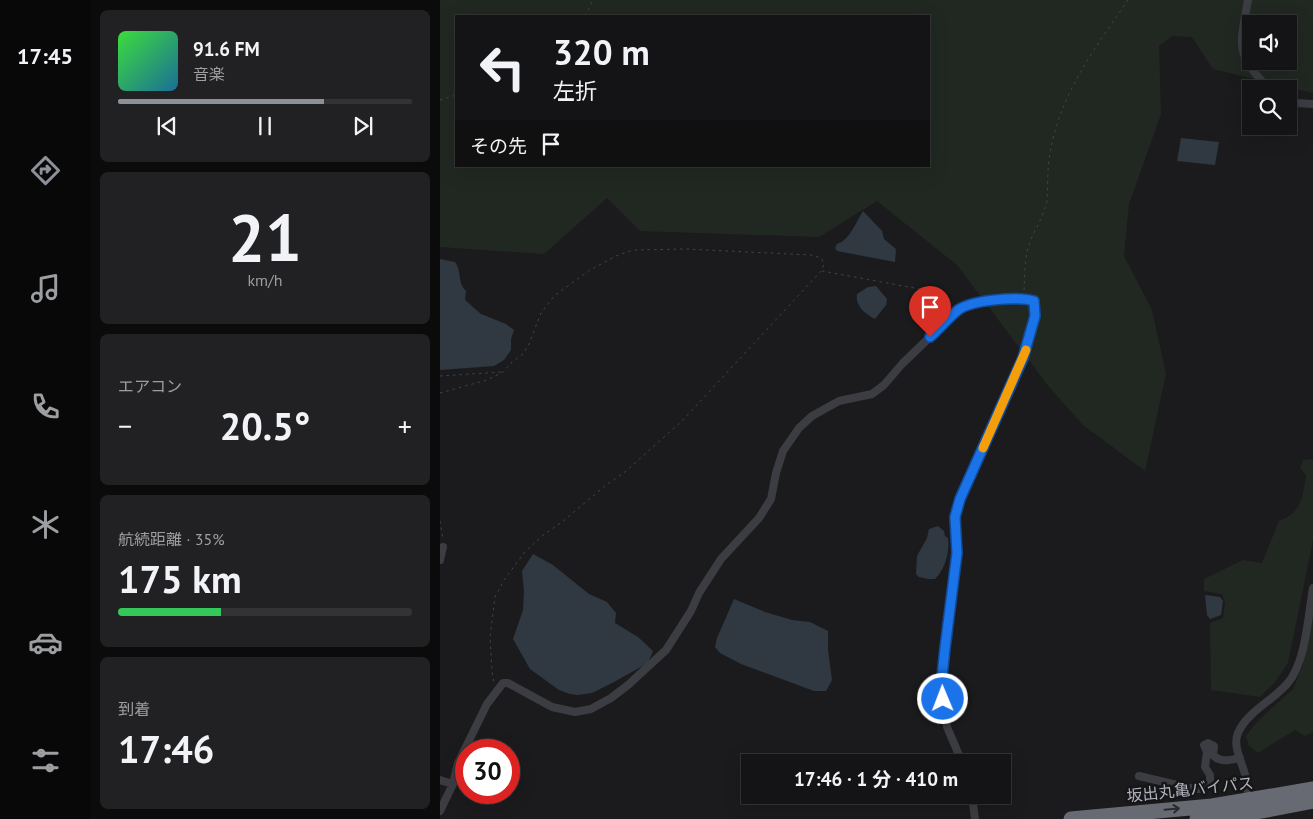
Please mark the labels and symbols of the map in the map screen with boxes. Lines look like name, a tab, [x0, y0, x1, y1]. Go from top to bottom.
pin	[909, 286, 951, 337]
position arrow	[916, 672, 968, 724]
speed limit sign: 30	[455, 739, 520, 804]
street label: 坂出丸亀バイパス	[1125, 772, 1255, 806]
one-way arrow	[1164, 805, 1180, 814]

